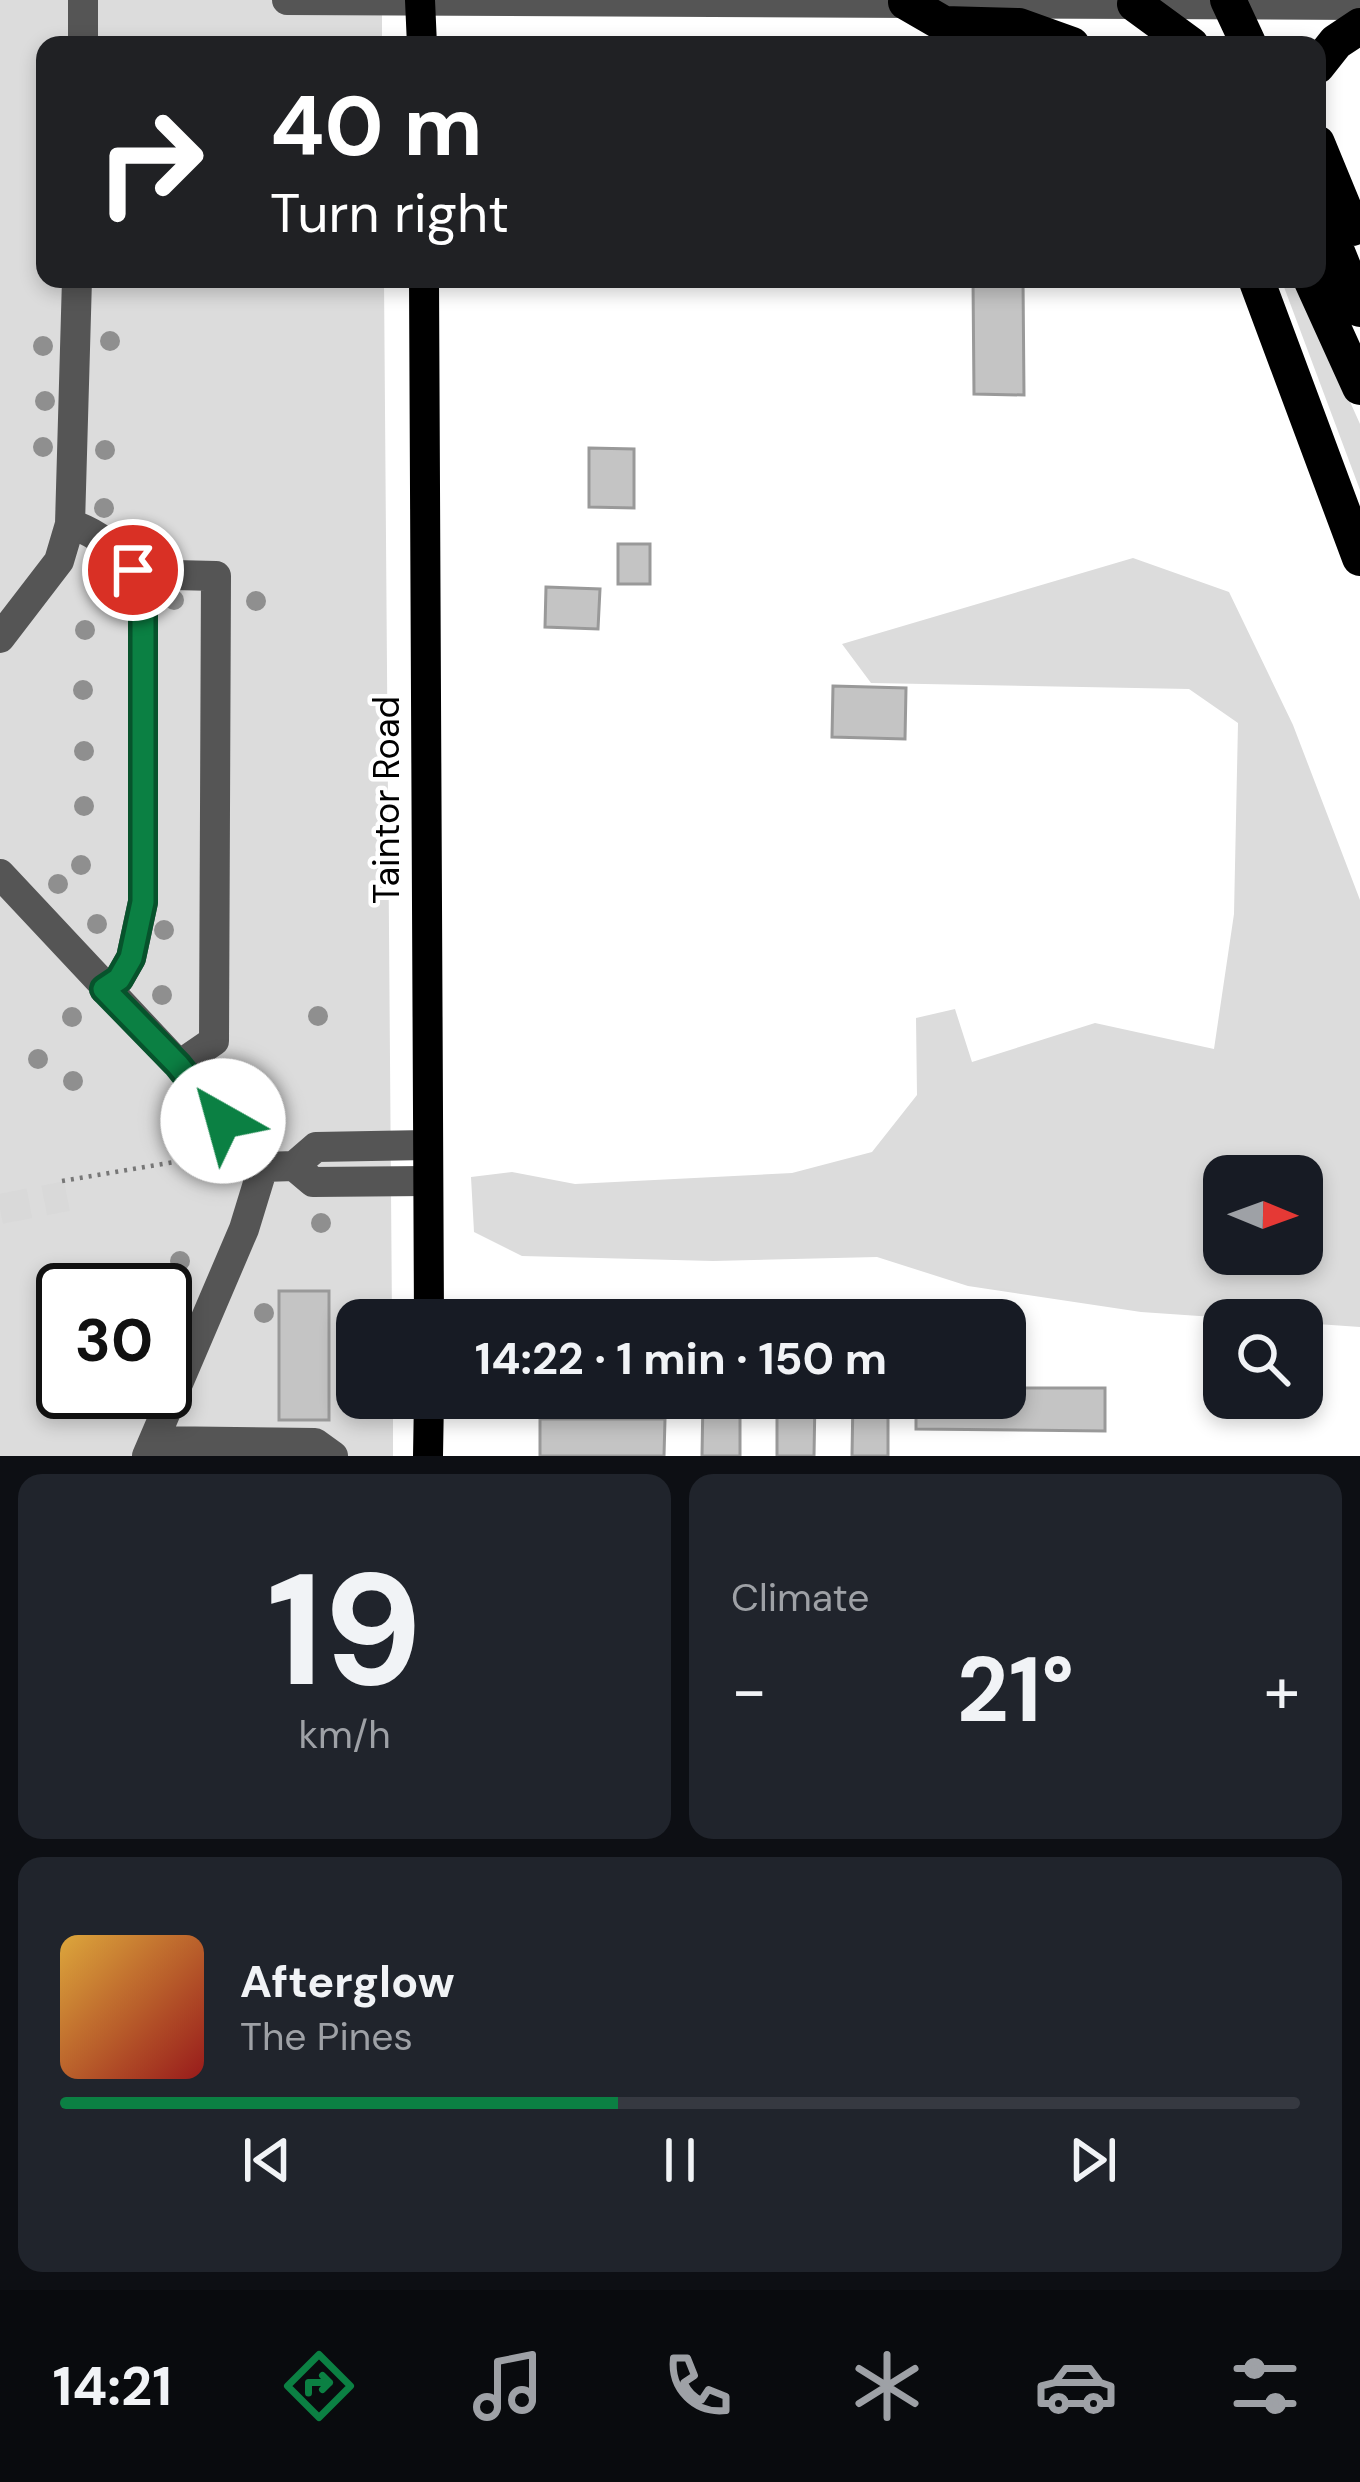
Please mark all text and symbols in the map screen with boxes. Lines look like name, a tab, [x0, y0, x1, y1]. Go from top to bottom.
text: 40 m	[270, 72, 483, 181]
icon: right	[72, 84, 228, 240]
text: Turn right	[270, 178, 509, 249]
pin	[82, 519, 184, 621]
icon: arrive	[100, 537, 166, 603]
street label: Taintor Road	[363, 696, 410, 904]
position arrow	[160, 1058, 286, 1184]
north arrow	[1203, 1155, 1323, 1275]
map controls	[1203, 1155, 1323, 1419]
speed limit sign: 30	[36, 1263, 192, 1419]
button: search	[1203, 1299, 1323, 1419]
text: 14:22 · 1 min · 150 m	[475, 1329, 887, 1388]
text: 19	[267, 1529, 422, 1732]
text: Climate	[731, 1572, 869, 1623]
text: 21°	[957, 1632, 1074, 1749]
text: −	[731, 1648, 767, 1733]
text: +	[1264, 1648, 1300, 1733]
text: km/h	[298, 1709, 391, 1760]
text: Afterglow	[240, 1952, 455, 2011]
text: The Pines	[240, 2011, 413, 2062]
icon: previous	[234, 2127, 300, 2193]
icon: pause	[647, 2127, 713, 2193]
icon: next	[1060, 2127, 1126, 2193]
icon: directions	[277, 2344, 361, 2428]
icon: music	[466, 2344, 550, 2428]
icon: phone	[656, 2344, 740, 2428]
icon: climate	[845, 2344, 929, 2428]
icon: car	[1034, 2344, 1118, 2428]
icon: filters	[1223, 2344, 1307, 2428]
text: 14:21	[53, 2351, 172, 2422]

